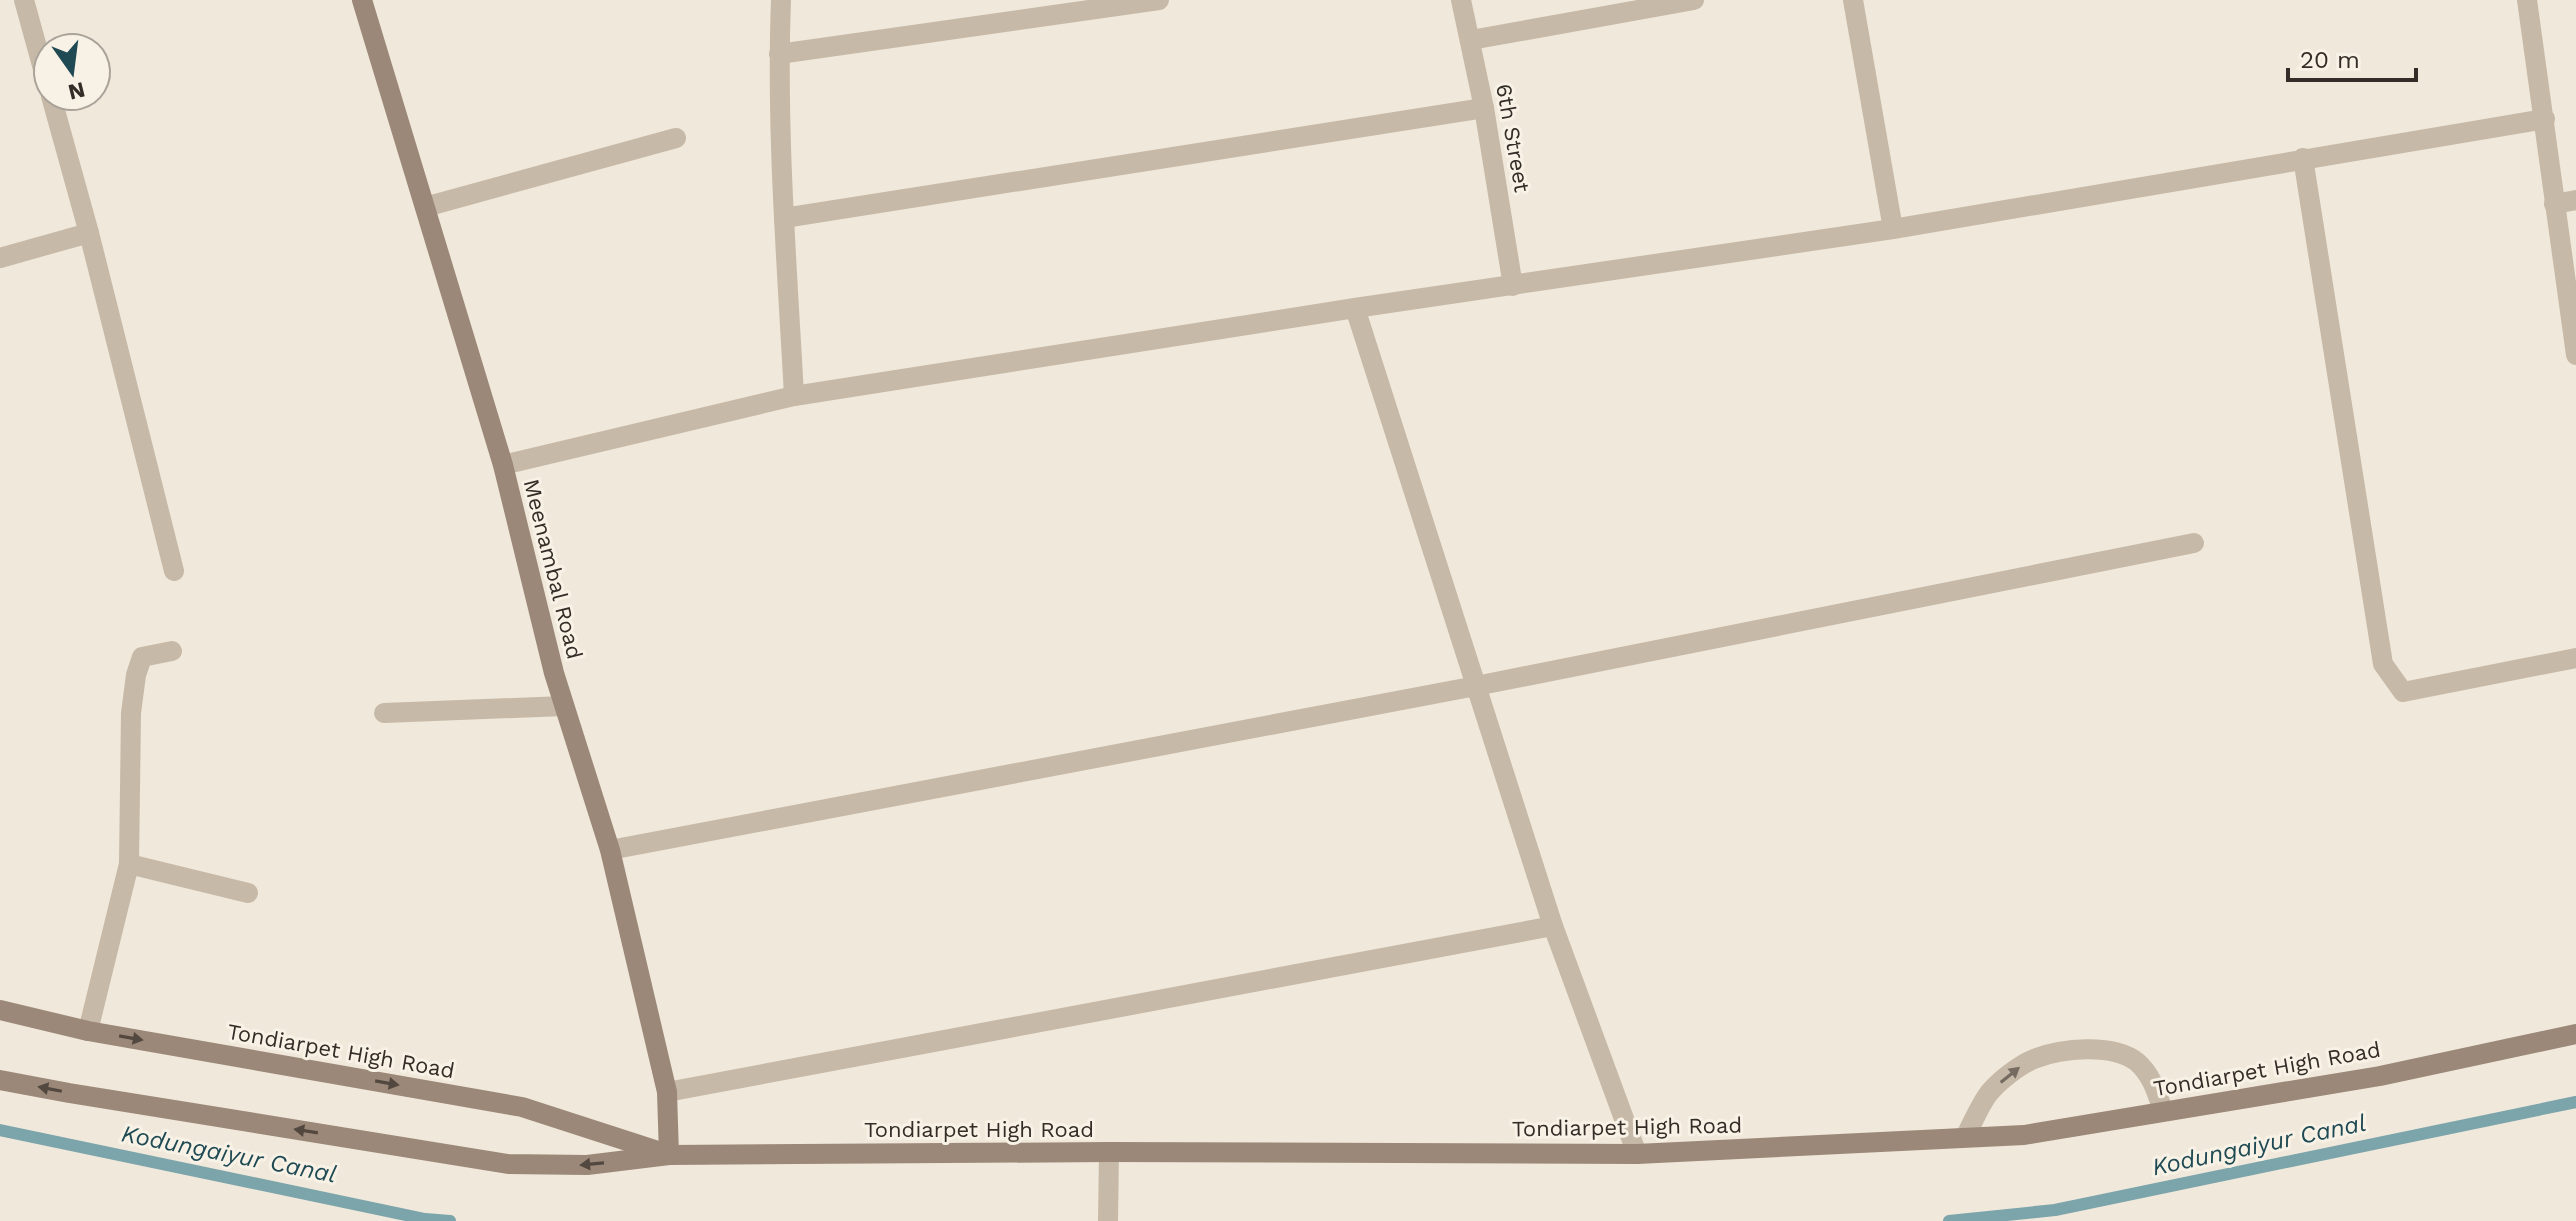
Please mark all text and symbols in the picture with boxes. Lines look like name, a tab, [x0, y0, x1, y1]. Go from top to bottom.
north arrow	[32, 32, 112, 112]
scale bar	[2288, 32, 2416, 82]
text: 20 m	[2300, 46, 2360, 74]
text: N	[66, 77, 88, 105]
street label: 6th Street	[1491, 82, 1535, 194]
street label: Meenambal Road	[519, 476, 587, 662]
street label: Tondiarpet High Road	[225, 1019, 457, 1083]
one-way arrow	[119, 1033, 144, 1045]
street label: Tondiarpet High Road	[2151, 1037, 2383, 1101]
one-way arrow	[2000, 1067, 2020, 1084]
one-way arrow	[375, 1078, 400, 1090]
one-way arrow	[37, 1083, 62, 1095]
water label: Kodungaiyur Canal	[2149, 1109, 2369, 1181]
street label: Tondiarpet High Road	[1512, 1112, 1742, 1142]
street label: Tondiarpet High Road	[864, 1117, 1094, 1142]
water label: Kodungaiyur Canal	[119, 1119, 339, 1189]
one-way arrow	[294, 1125, 319, 1137]
one-way arrow	[579, 1158, 604, 1171]

